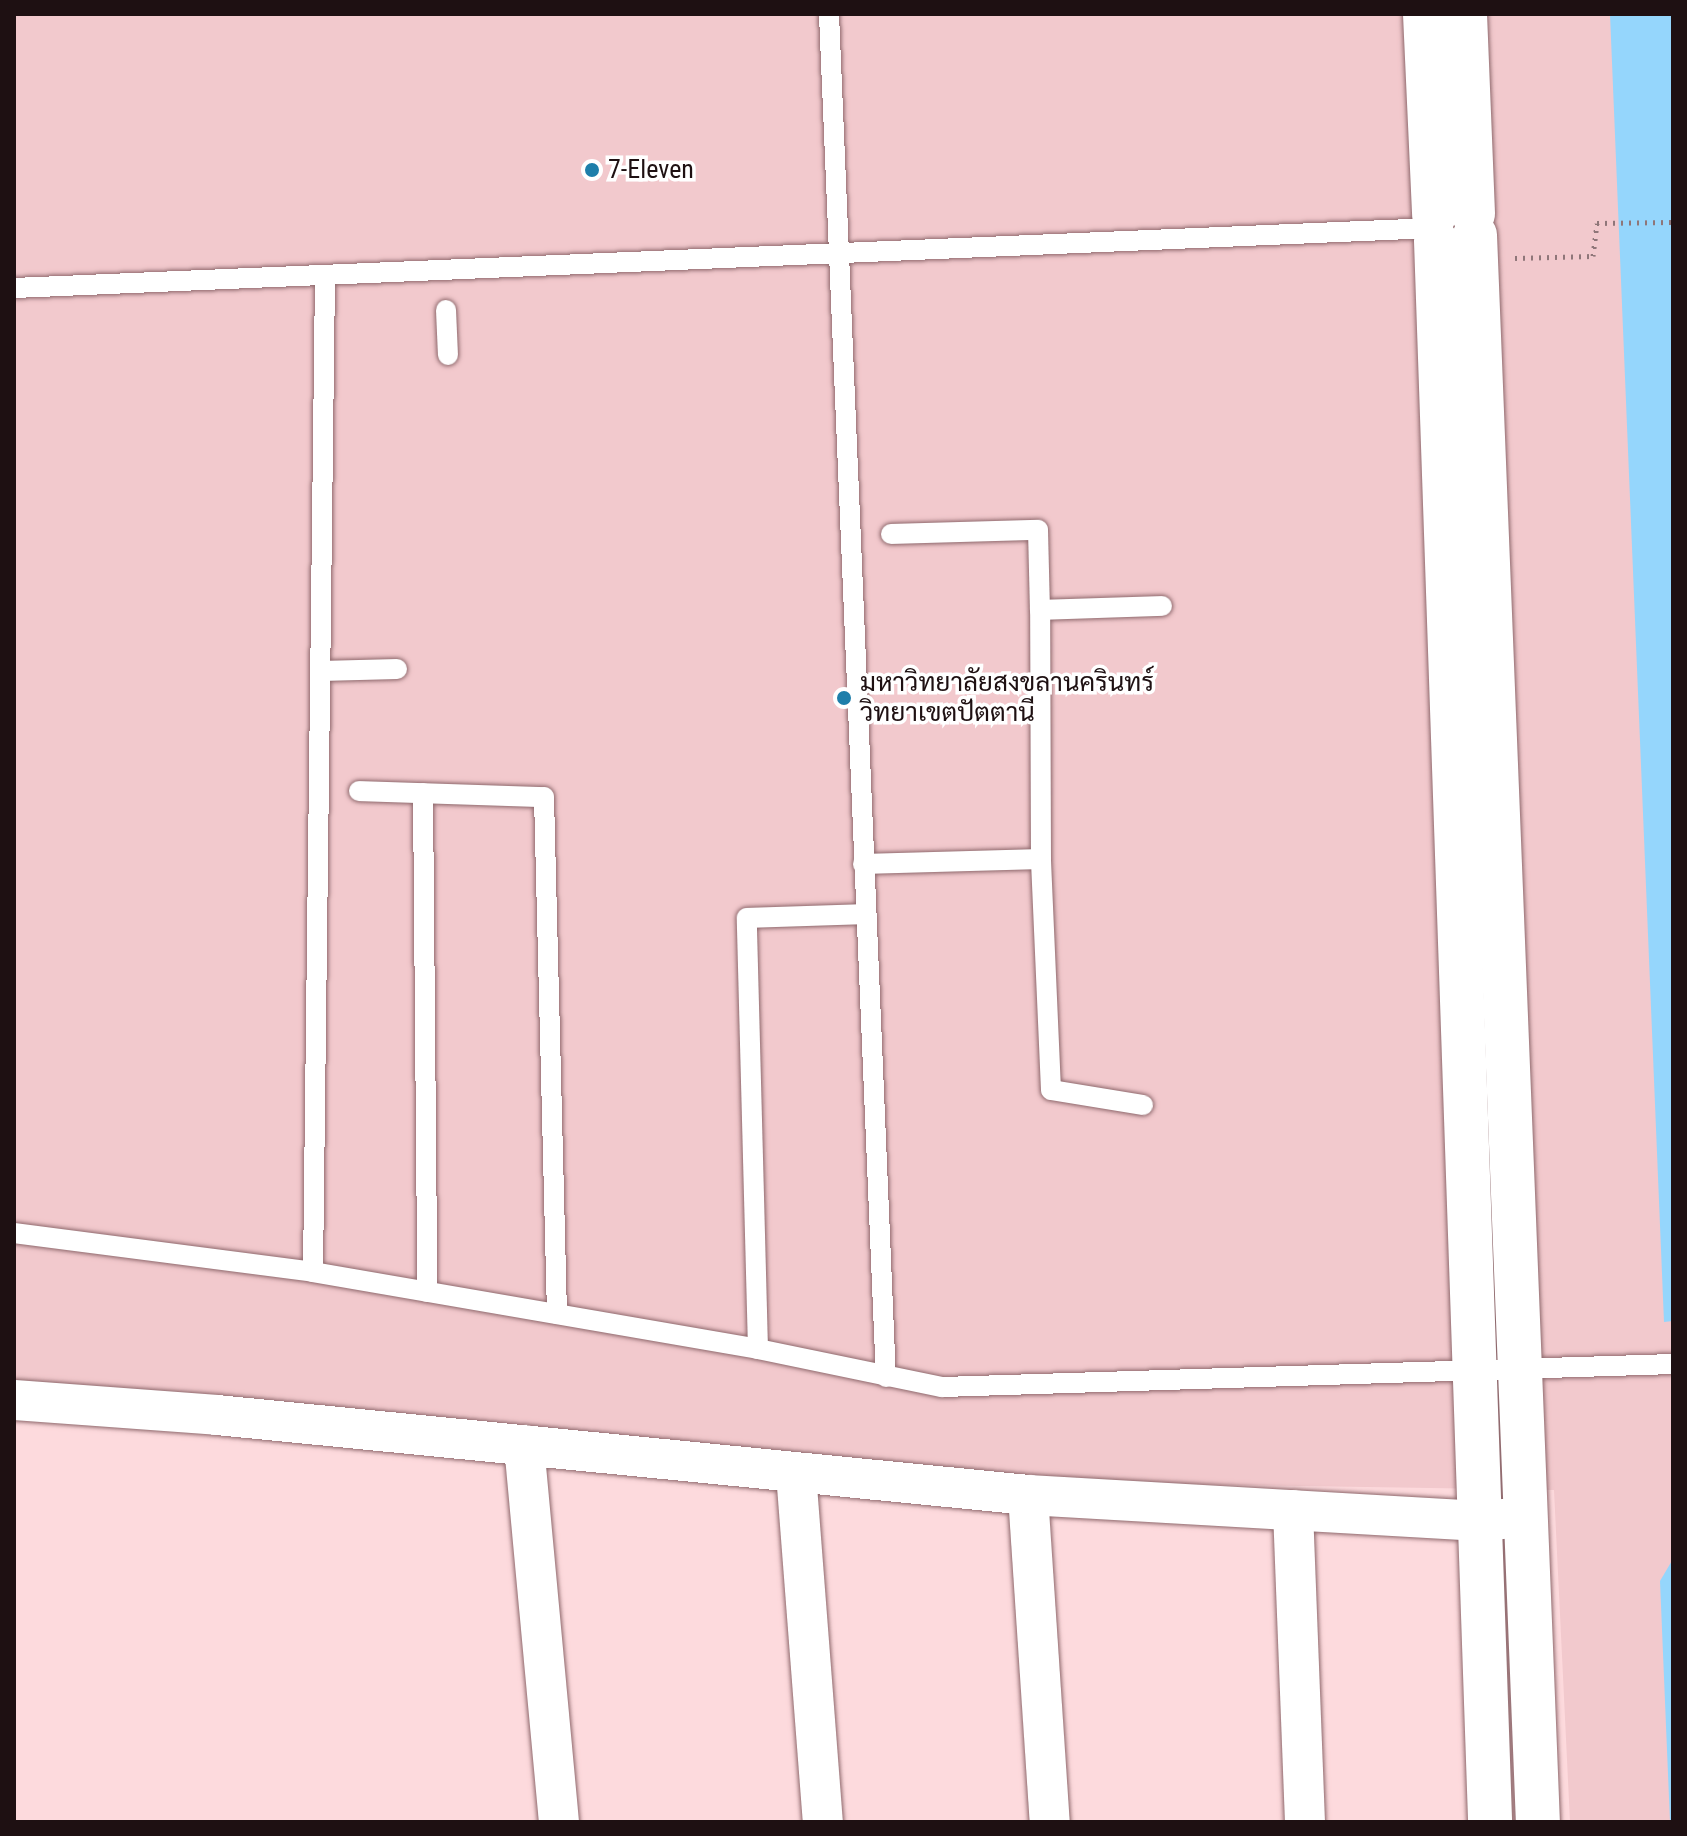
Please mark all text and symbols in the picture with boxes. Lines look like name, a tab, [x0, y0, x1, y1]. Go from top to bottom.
place label: 7-Eleven	[608, 154, 694, 186]
marker: 7-Eleven	[583, 161, 601, 179]
place label: มหาวิทยาลัยสงขลานครินทร์ วิทยาเขตปัตตานี	[860, 667, 1154, 728]
marker: มหาวิทยาลัยสงขลานครินทร์ วิทยาเขตปัตตานี	[835, 689, 853, 707]

